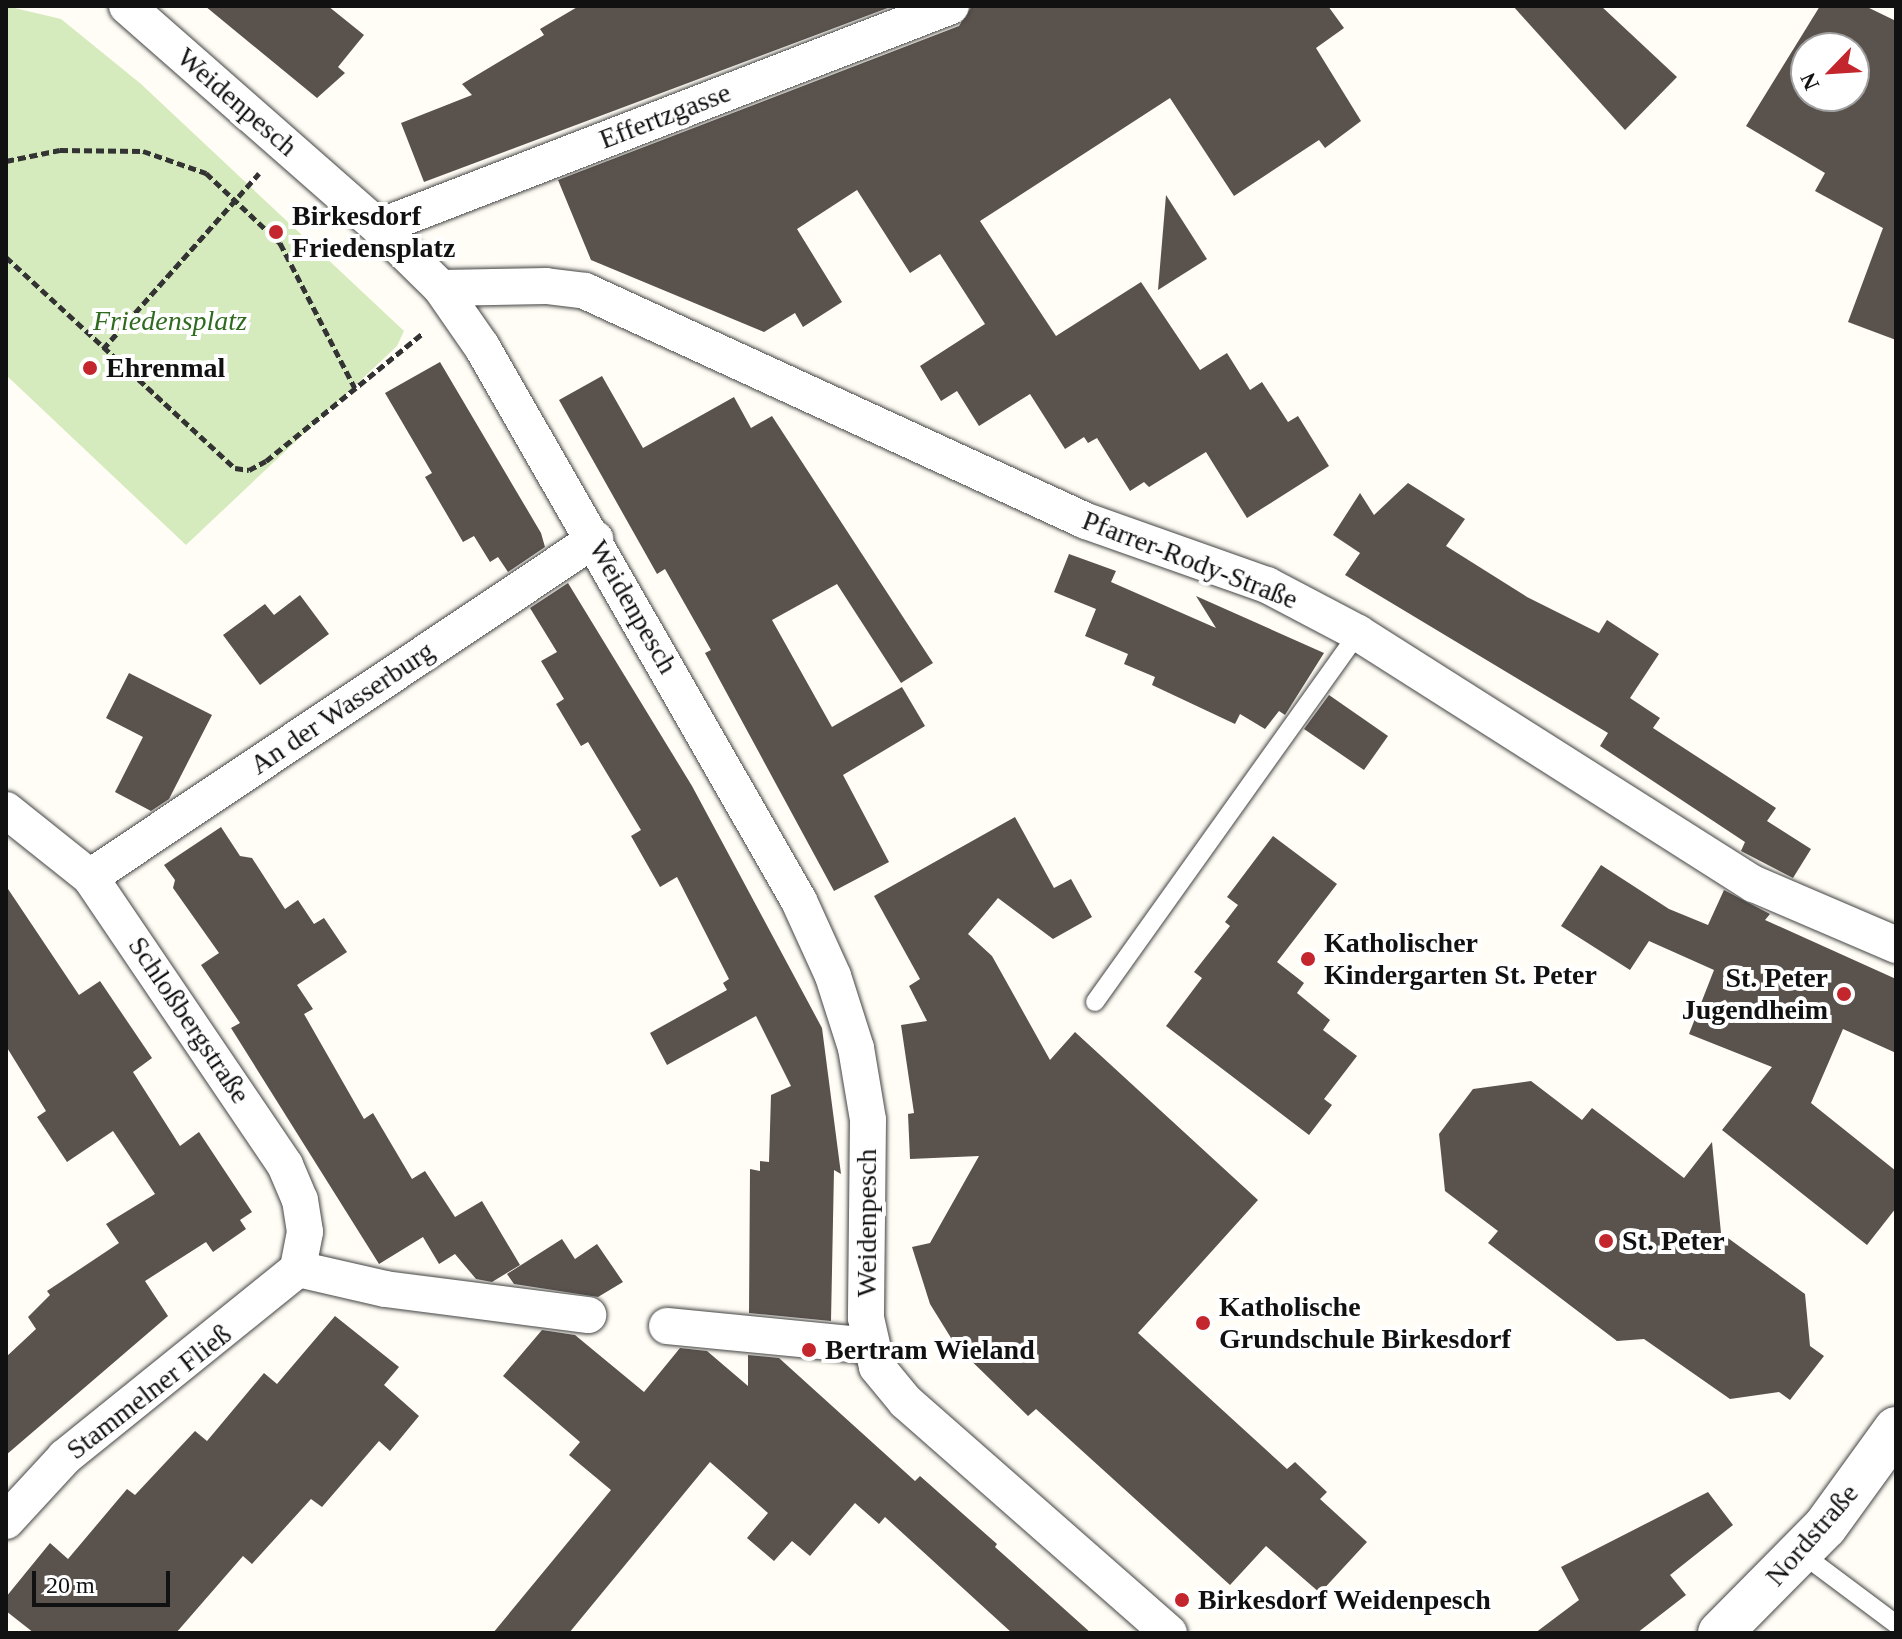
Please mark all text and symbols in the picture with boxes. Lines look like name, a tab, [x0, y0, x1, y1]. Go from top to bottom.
north arrow	[1790, 32, 1870, 112]
street label: Weidenpesch	[170, 41, 304, 163]
text: N	[1795, 69, 1824, 94]
street label: Effertzgasse	[595, 76, 735, 156]
place label: Birkesdorf Friedensplatz	[292, 199, 455, 265]
marker: Birkesdorf Friedensplatz	[267, 223, 285, 241]
park label: Friedensplatz	[93, 304, 247, 338]
place label: Ehrenmal	[106, 351, 225, 385]
marker: Ehrenmal	[81, 359, 99, 377]
street label: Pfarrer-Rody-Straße	[1078, 503, 1302, 617]
street label: Weidenpesch	[581, 534, 685, 680]
street label: An der Wasserburg	[244, 634, 440, 782]
place label: Katholischer Kindergarten St. Peter	[1324, 926, 1597, 992]
street label: Schloßbergstraße	[121, 930, 257, 1110]
marker: Katholischer Kindergarten St. Peter	[1299, 950, 1317, 968]
place label: St. Peter Jugendheim	[1682, 961, 1828, 1027]
marker: St. Peter Jugendheim	[1835, 985, 1853, 1003]
street label: Weidenpesch	[850, 1149, 884, 1297]
place label: St. Peter	[1622, 1224, 1725, 1258]
marker: St. Peter	[1597, 1232, 1615, 1250]
place label: Katholische Grundschule Birkesdorf	[1219, 1290, 1511, 1356]
marker: Katholische Grundschule Birkesdorf	[1194, 1314, 1212, 1332]
street label: Stammelner Fließ	[60, 1317, 238, 1467]
place label: Bertram Wieland	[825, 1333, 1035, 1367]
marker: Bertram Wieland	[800, 1341, 818, 1359]
street label: Nordstraße	[1759, 1477, 1865, 1593]
scale bar	[36, 1555, 174, 1605]
text: 20 m	[46, 1572, 95, 1598]
place label: Birkesdorf Weidenpesch	[1198, 1583, 1491, 1617]
marker: Birkesdorf Weidenpesch	[1173, 1591, 1191, 1609]

